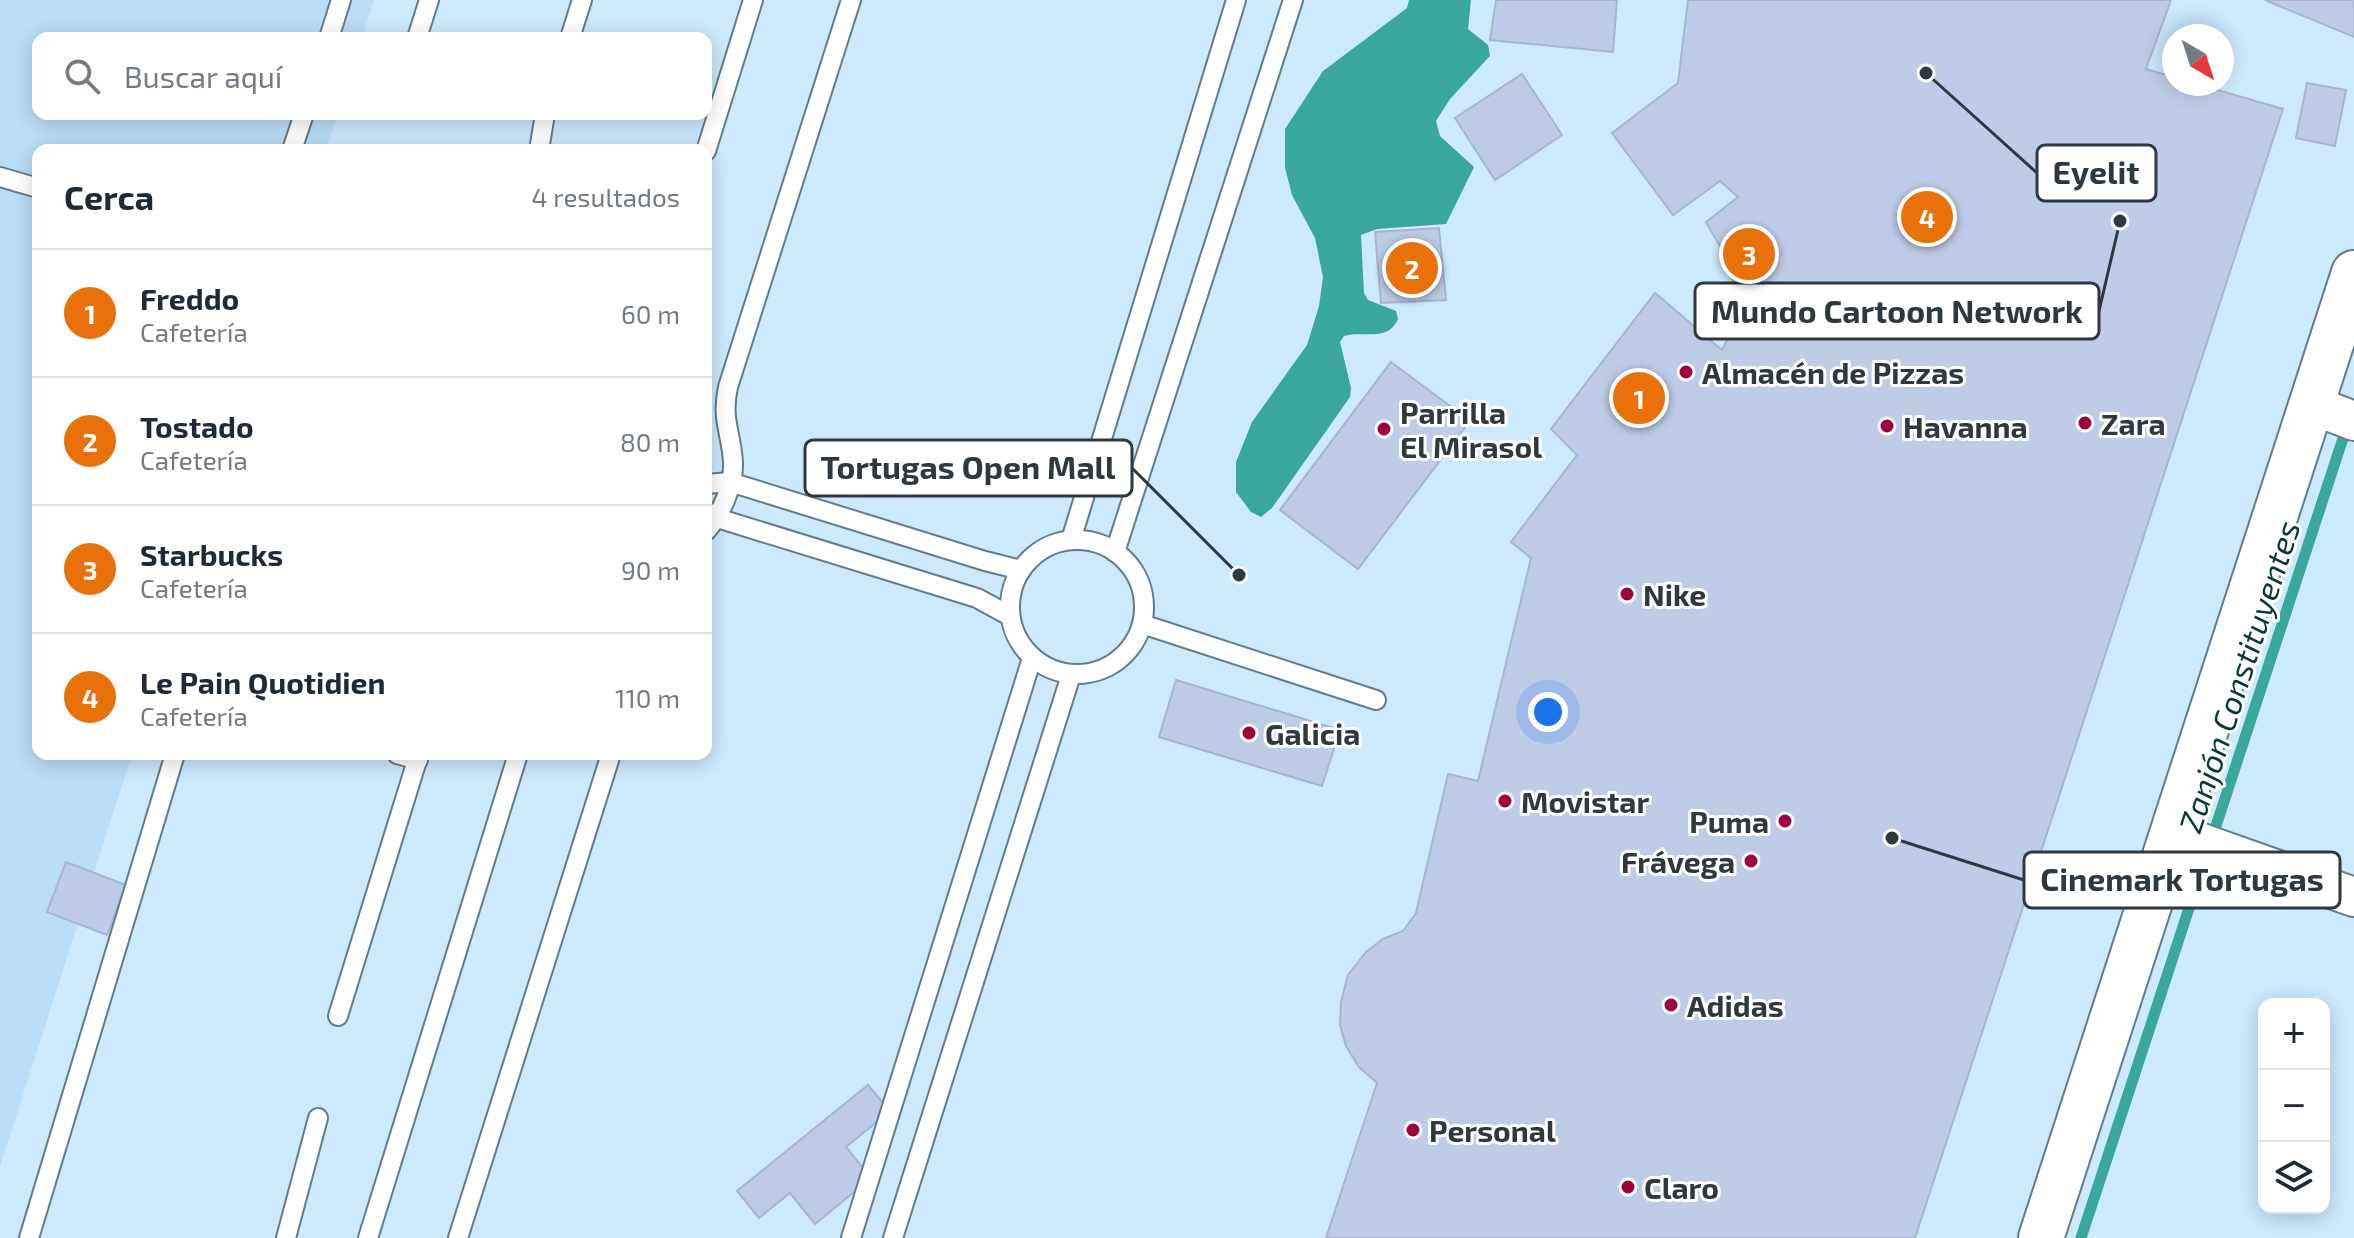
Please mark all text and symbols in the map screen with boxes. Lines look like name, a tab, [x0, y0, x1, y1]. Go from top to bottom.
north arrow	[2162, 24, 2234, 96]
search box	[32, 32, 712, 120]
icon: search	[60, 54, 104, 98]
text: Buscar aquí	[124, 58, 282, 94]
callout: Eyelit	[2037, 145, 2156, 201]
text: Eyelit	[2053, 152, 2139, 191]
text: Cerca	[64, 176, 154, 217]
text: 4 resultados	[532, 181, 680, 212]
pin: 4	[1901, 187, 1953, 247]
pin: 3	[1723, 224, 1775, 284]
pin: 2	[1386, 238, 1438, 298]
text: Freddo	[140, 280, 239, 316]
callout: Mundo Cartoon Network	[1695, 283, 2099, 339]
text: Mundo Cartoon Network	[1711, 291, 2083, 329]
text: 1	[84, 298, 96, 329]
text: 60 m	[621, 298, 680, 329]
text: Cafetería	[140, 316, 248, 347]
place label: Almacén de Pizzas	[1702, 354, 1964, 390]
marker: Almacén de Pizzas	[1677, 363, 1695, 381]
pin: 1	[1613, 368, 1665, 428]
place label: Parrilla El Mirasol	[1400, 394, 1542, 464]
place label: Zara	[2101, 405, 2166, 441]
text: Tostado	[140, 408, 254, 444]
place label: Havanna	[1903, 408, 2028, 444]
marker: Zara	[2076, 414, 2094, 432]
marker: Havanna	[1878, 417, 1896, 435]
marker: Parrilla El Mirasol	[1375, 420, 1393, 438]
text: 2	[82, 426, 98, 457]
text: 80 m	[620, 426, 680, 457]
callout: Tortugas Open Mall	[805, 440, 1132, 496]
text: Cafetería	[140, 444, 248, 475]
text: Tortugas Open Mall	[820, 447, 1116, 485]
water label: Zanjón Constituyentes	[2170, 515, 2307, 837]
text: Starbucks	[140, 536, 283, 572]
text: 3	[83, 554, 97, 585]
text: 90 m	[621, 554, 680, 585]
text: Cafetería	[140, 572, 248, 603]
place label: Nike	[1643, 576, 1706, 612]
marker: Nike	[1618, 585, 1636, 603]
text: Le Pain Quotidien	[140, 664, 386, 700]
text: 4	[82, 682, 98, 713]
text: 110 m	[615, 682, 680, 713]
your location	[1528, 692, 1568, 732]
text: Cafetería	[140, 700, 248, 731]
place label: Galicia	[1265, 715, 1360, 751]
marker: Galicia	[1240, 724, 1258, 742]
place label: Movistar	[1521, 783, 1649, 819]
marker: Movistar	[1496, 792, 1514, 810]
place label: Puma	[1689, 803, 1769, 839]
marker: Puma	[1776, 812, 1794, 830]
place label: Frávega	[1621, 843, 1735, 879]
marker: Frávega	[1742, 852, 1760, 870]
callout: Cinemark Tortugas	[2024, 852, 2340, 908]
text: Cinemark Tortugas	[2040, 859, 2324, 897]
place label: Adidas	[1687, 987, 1784, 1023]
marker: Adidas	[1662, 996, 1680, 1014]
map controls	[2258, 998, 2330, 1214]
button: +	[2258, 998, 2330, 1070]
button: −	[2258, 1070, 2330, 1142]
place label: Personal	[1429, 1112, 1556, 1148]
marker: Personal	[1404, 1121, 1422, 1139]
button: layers	[2258, 1142, 2330, 1214]
place label: Claro	[1644, 1169, 1719, 1205]
marker: Claro	[1619, 1178, 1637, 1196]

